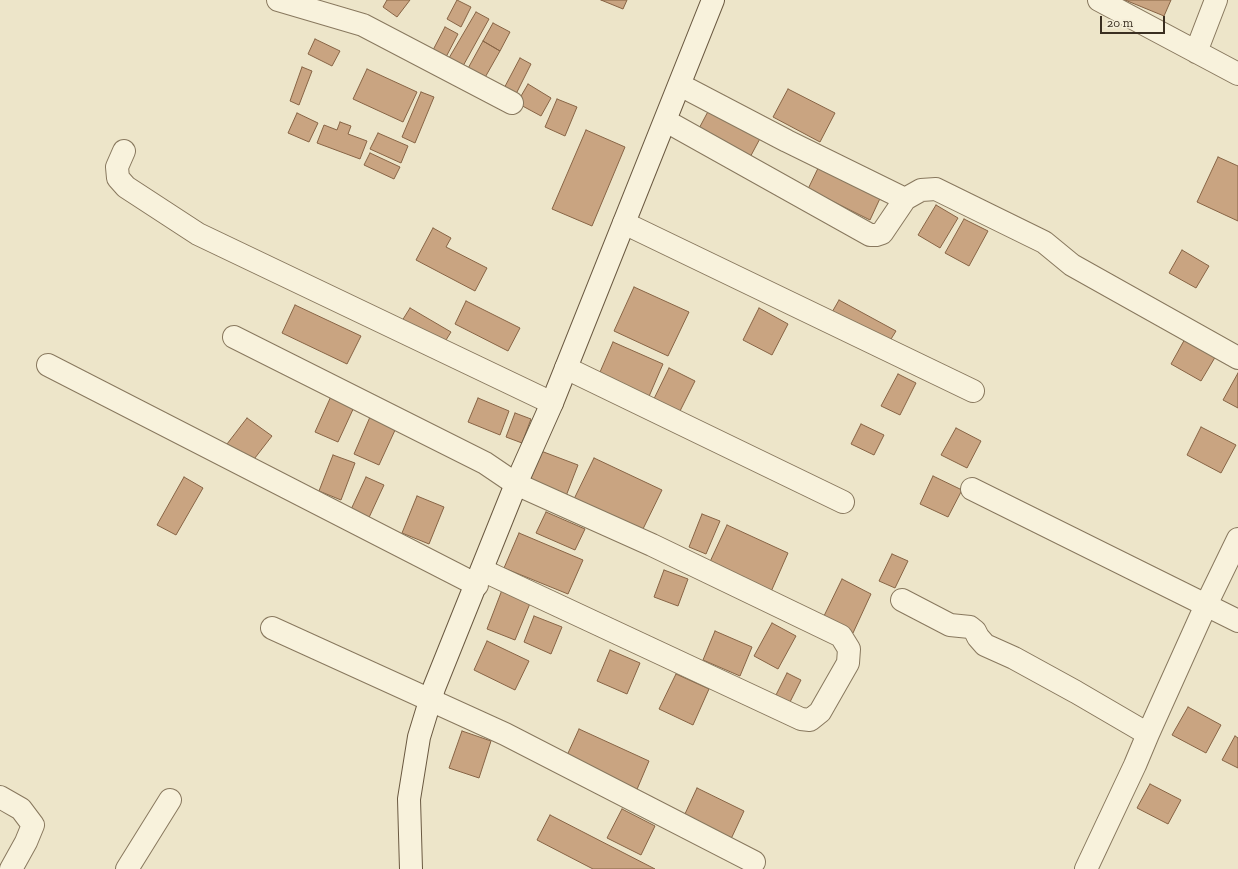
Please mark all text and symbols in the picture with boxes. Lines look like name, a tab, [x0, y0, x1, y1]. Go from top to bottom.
scale bar	[1102, 8, 1167, 34]
text: 20 m	[1107, 16, 1133, 30]

